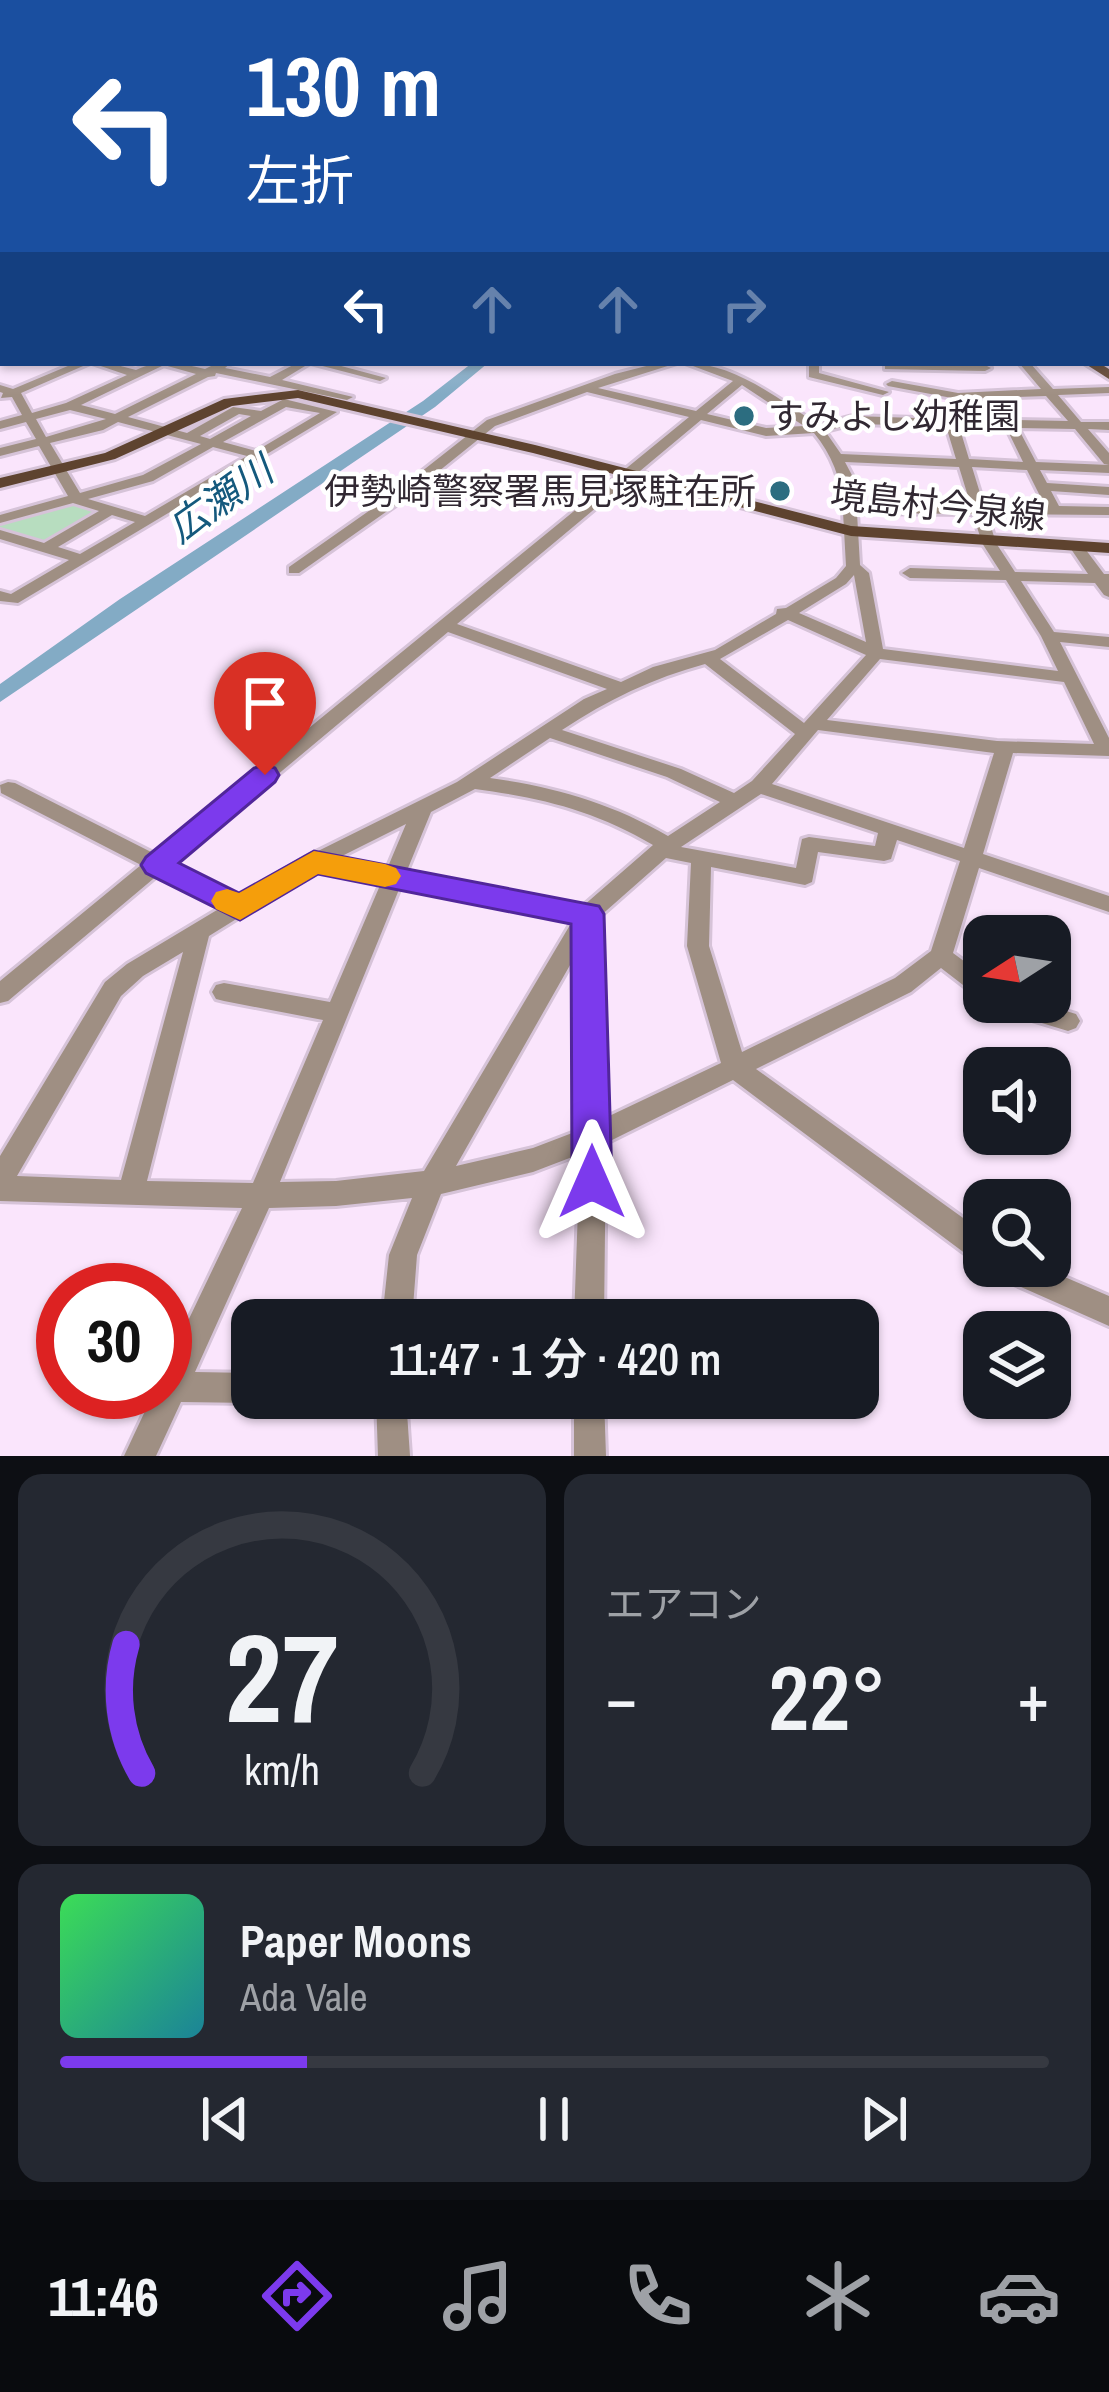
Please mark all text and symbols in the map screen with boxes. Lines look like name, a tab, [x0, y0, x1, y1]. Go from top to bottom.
text: 130 m	[246, 29, 441, 142]
icon: left	[48, 48, 204, 204]
text: 左折	[246, 144, 354, 217]
icon: left	[333, 276, 399, 342]
icon: ahead	[459, 276, 525, 342]
icon: ahead	[585, 276, 651, 342]
icon: right	[711, 276, 777, 342]
place label: すみよし幼稚園	[768, 392, 1020, 440]
marker: すみよし幼稚園	[731, 403, 757, 429]
water label: 広瀬川	[157, 442, 286, 554]
place label: 伊勢崎警察署馬見塚駐在所	[324, 467, 756, 515]
street label: 境島村今泉線	[828, 470, 1048, 540]
marker: 伊勢崎警察署馬見塚駐在所	[767, 478, 793, 504]
pin	[214, 652, 316, 775]
icon: arrive	[232, 670, 298, 736]
north arrow	[963, 915, 1071, 1023]
map controls	[963, 915, 1071, 1419]
button: sound	[963, 1047, 1071, 1155]
position arrow	[529, 1119, 655, 1245]
button: search	[963, 1179, 1071, 1287]
speed limit sign: 30	[36, 1263, 192, 1419]
button: layers	[963, 1311, 1071, 1419]
text: 11:47 · 1 分 · 420 m	[389, 1328, 721, 1389]
text: エアコン	[606, 1578, 762, 1630]
text: 27	[225, 1593, 339, 1761]
text: 22°	[768, 1637, 886, 1758]
text: −	[606, 1653, 637, 1742]
text: +	[1017, 1653, 1049, 1742]
text: km/h	[244, 1741, 320, 1798]
text: Paper Moons	[240, 1910, 472, 1971]
text: Ada Vale	[240, 1971, 367, 2023]
icon: previous	[192, 2086, 258, 2152]
icon: pause	[521, 2086, 587, 2152]
icon: next	[851, 2086, 917, 2152]
icon: directions	[255, 2254, 339, 2338]
icon: music	[436, 2254, 520, 2338]
icon: phone	[616, 2254, 700, 2338]
icon: climate	[796, 2254, 880, 2338]
icon: car	[977, 2254, 1061, 2338]
text: 11:46	[48, 2260, 159, 2333]

